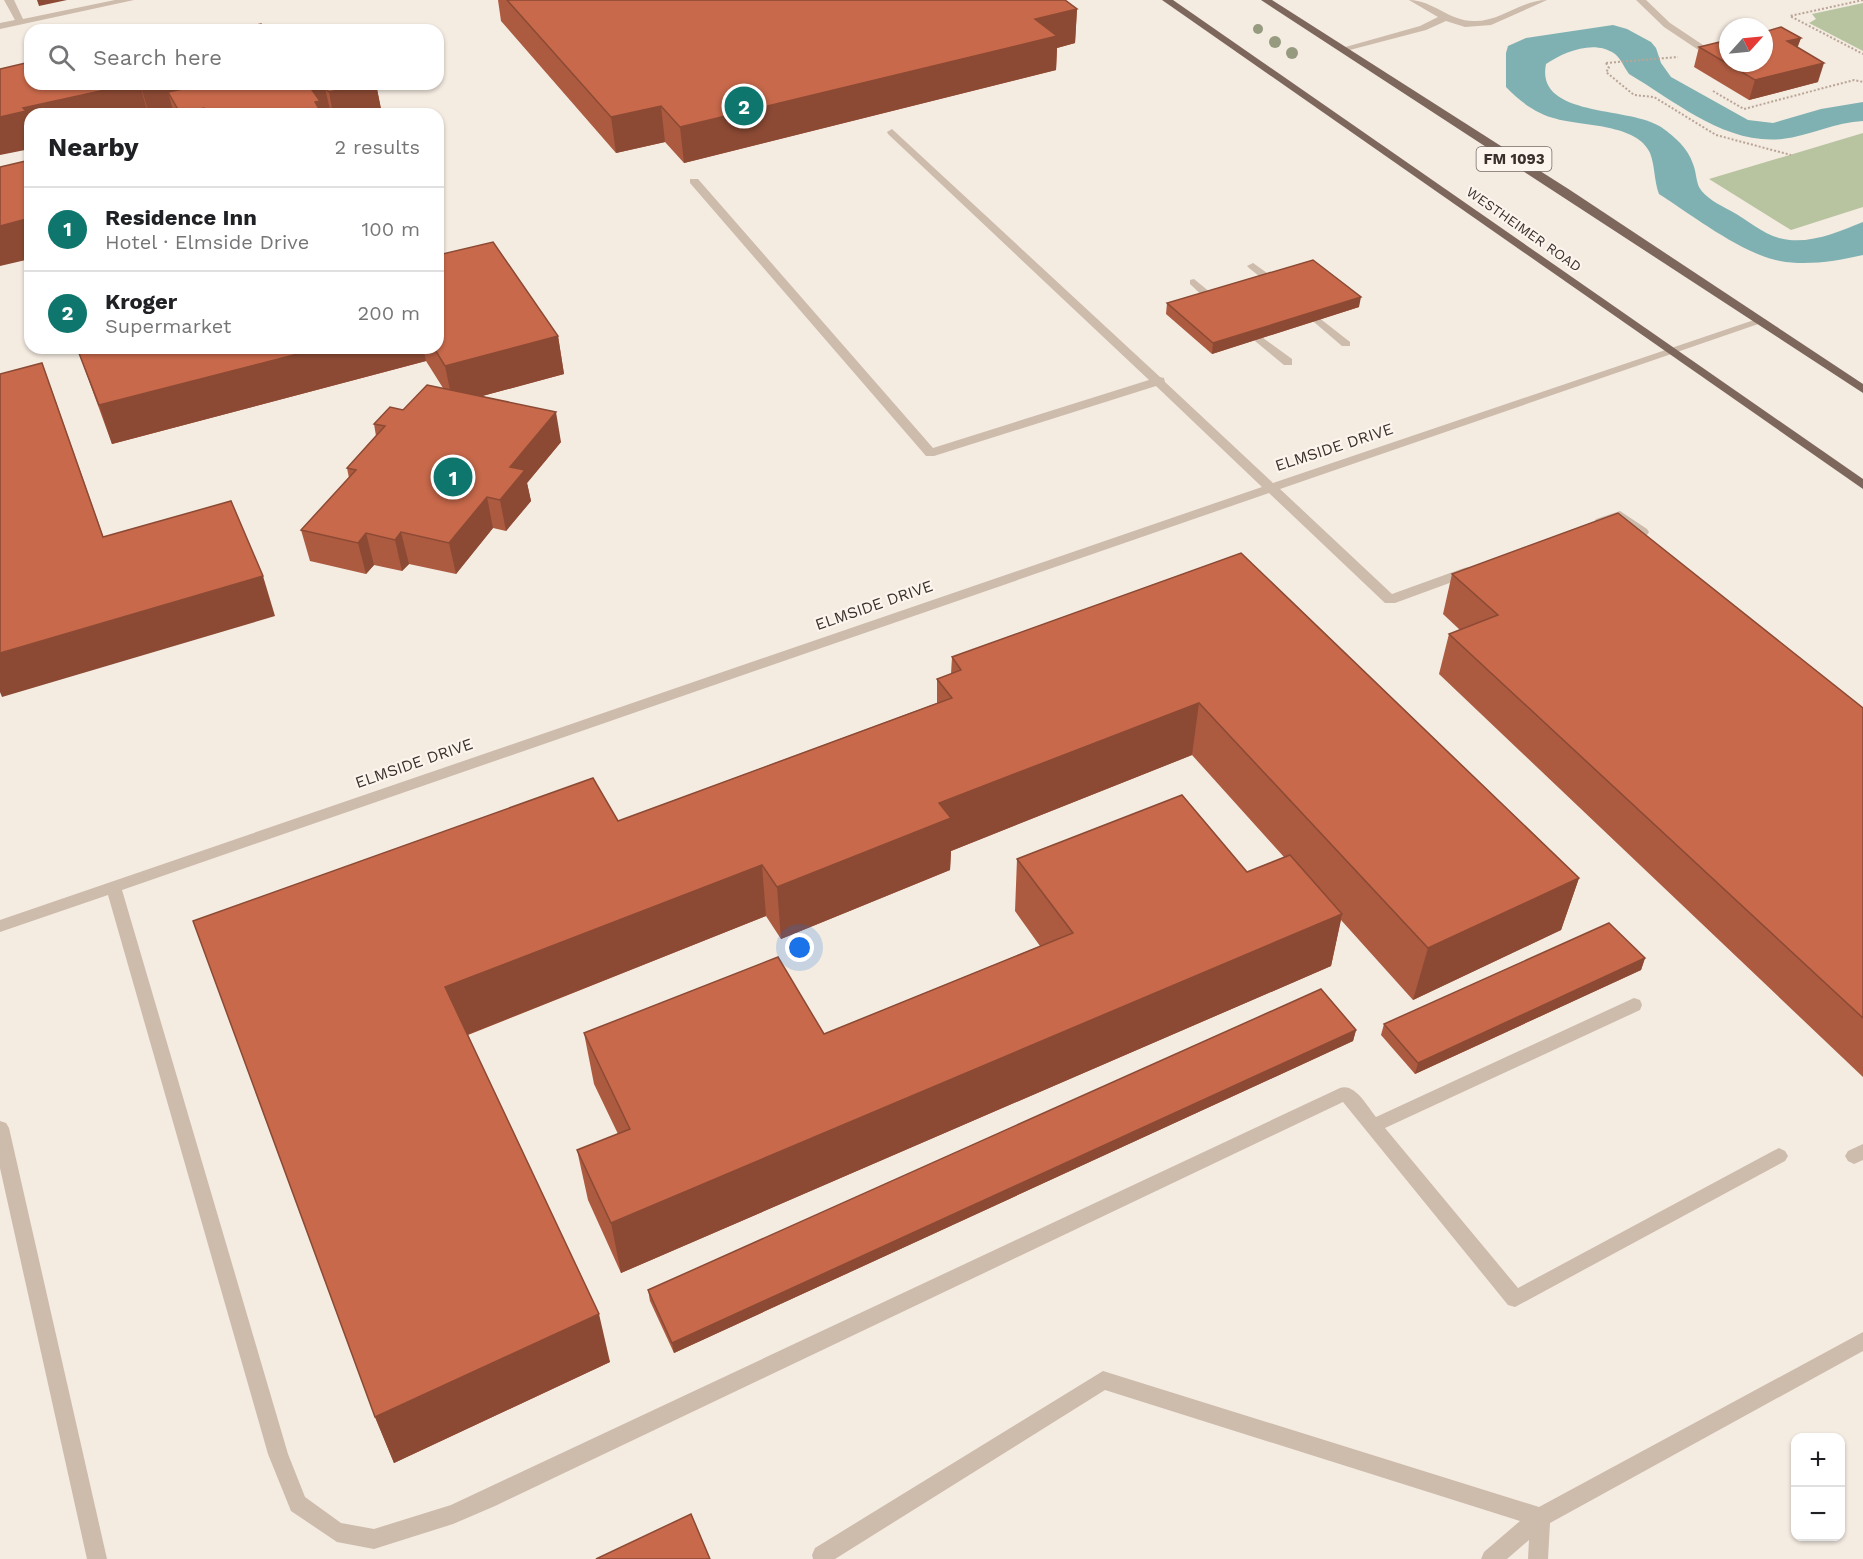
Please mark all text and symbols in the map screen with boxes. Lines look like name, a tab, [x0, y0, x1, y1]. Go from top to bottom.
north arrow	[1719, 18, 1773, 72]
search box	[24, 24, 444, 90]
icon: search	[45, 41, 78, 74]
text: Search here	[93, 45, 222, 70]
pin: 2	[724, 84, 764, 128]
text: Nearby	[48, 132, 139, 162]
text: 2 results	[335, 135, 420, 159]
road number: FM 1093	[1476, 147, 1552, 171]
street label: WESTHEIMER ROAD	[1464, 183, 1584, 275]
text: Residence Inn	[105, 205, 257, 230]
text: 1	[63, 217, 72, 241]
text: 100 m	[361, 217, 420, 241]
text: Hotel · Elmside Drive	[105, 230, 309, 254]
text: Kroger	[105, 289, 177, 314]
text: 2	[62, 301, 73, 325]
text: 200 m	[358, 301, 420, 325]
text: Supermarket	[105, 314, 231, 338]
street label: ELMSIDE DRIVE	[1273, 419, 1395, 475]
pin: 1	[434, 454, 472, 500]
street label: ELMSIDE DRIVE	[813, 576, 935, 634]
street label: ELMSIDE DRIVE	[353, 734, 475, 792]
your location	[785, 933, 814, 962]
map controls	[1791, 1433, 1845, 1541]
button: +	[1791, 1433, 1845, 1487]
button: −	[1791, 1487, 1845, 1541]

